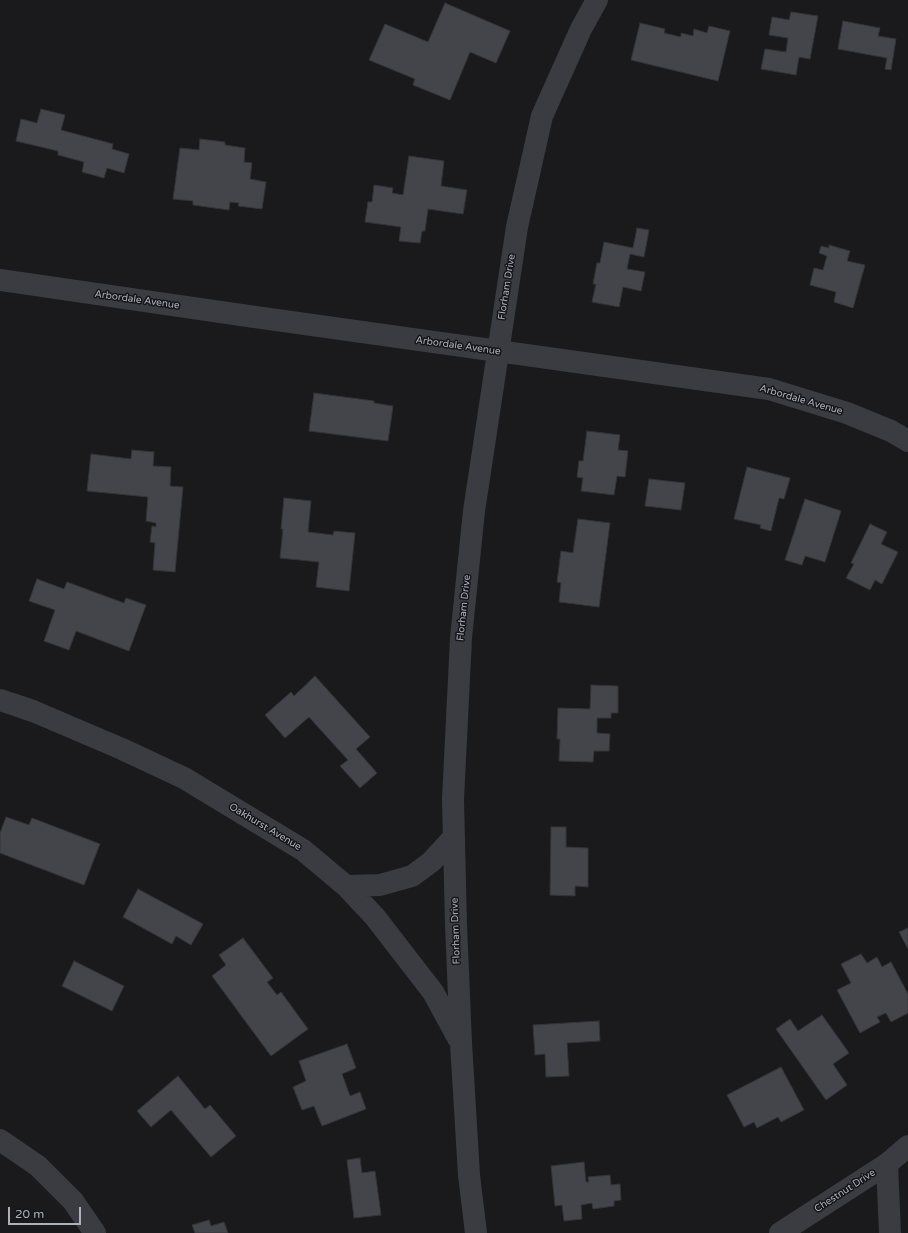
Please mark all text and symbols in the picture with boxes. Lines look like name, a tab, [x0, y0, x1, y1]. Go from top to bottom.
street label: Florham Drive	[496, 253, 518, 321]
street label: Arbordale Avenue	[94, 288, 180, 312]
street label: Arbordale Avenue	[415, 334, 501, 358]
street label: Arbordale Avenue	[758, 382, 844, 418]
street label: Florham Drive	[455, 574, 473, 642]
street label: Oakhurst Avenue	[227, 801, 303, 853]
street label: Florham Drive	[449, 898, 463, 964]
street label: Chestnut Drive	[812, 1167, 878, 1215]
scale bar	[10, 1199, 83, 1225]
text: 20 m	[15, 1207, 44, 1221]

